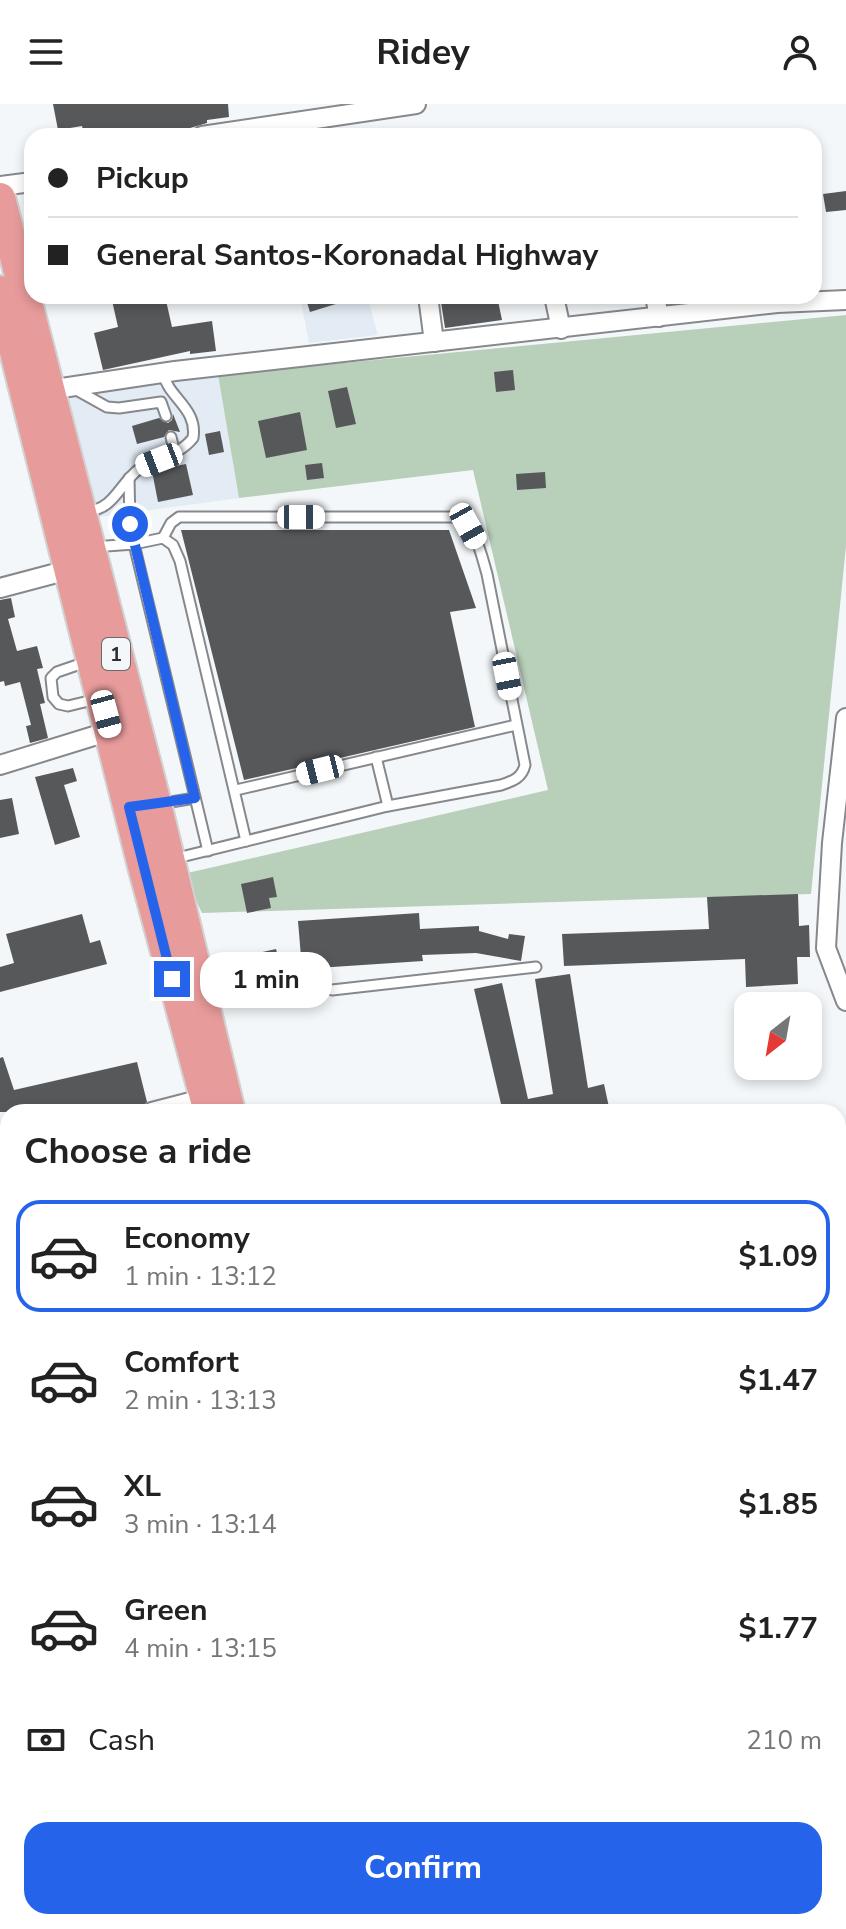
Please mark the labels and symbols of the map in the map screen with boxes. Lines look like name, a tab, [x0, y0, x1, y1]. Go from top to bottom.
car	[132, 440, 186, 480]
car	[446, 499, 490, 553]
car	[277, 505, 325, 529]
route start	[112, 506, 148, 542]
road number: 1	[102, 638, 130, 670]
car	[491, 650, 523, 702]
car	[88, 688, 124, 740]
car	[294, 753, 346, 787]
callout: 1 min	[200, 951, 332, 1007]
route end	[154, 961, 190, 997]
north arrow	[734, 992, 822, 1080]

